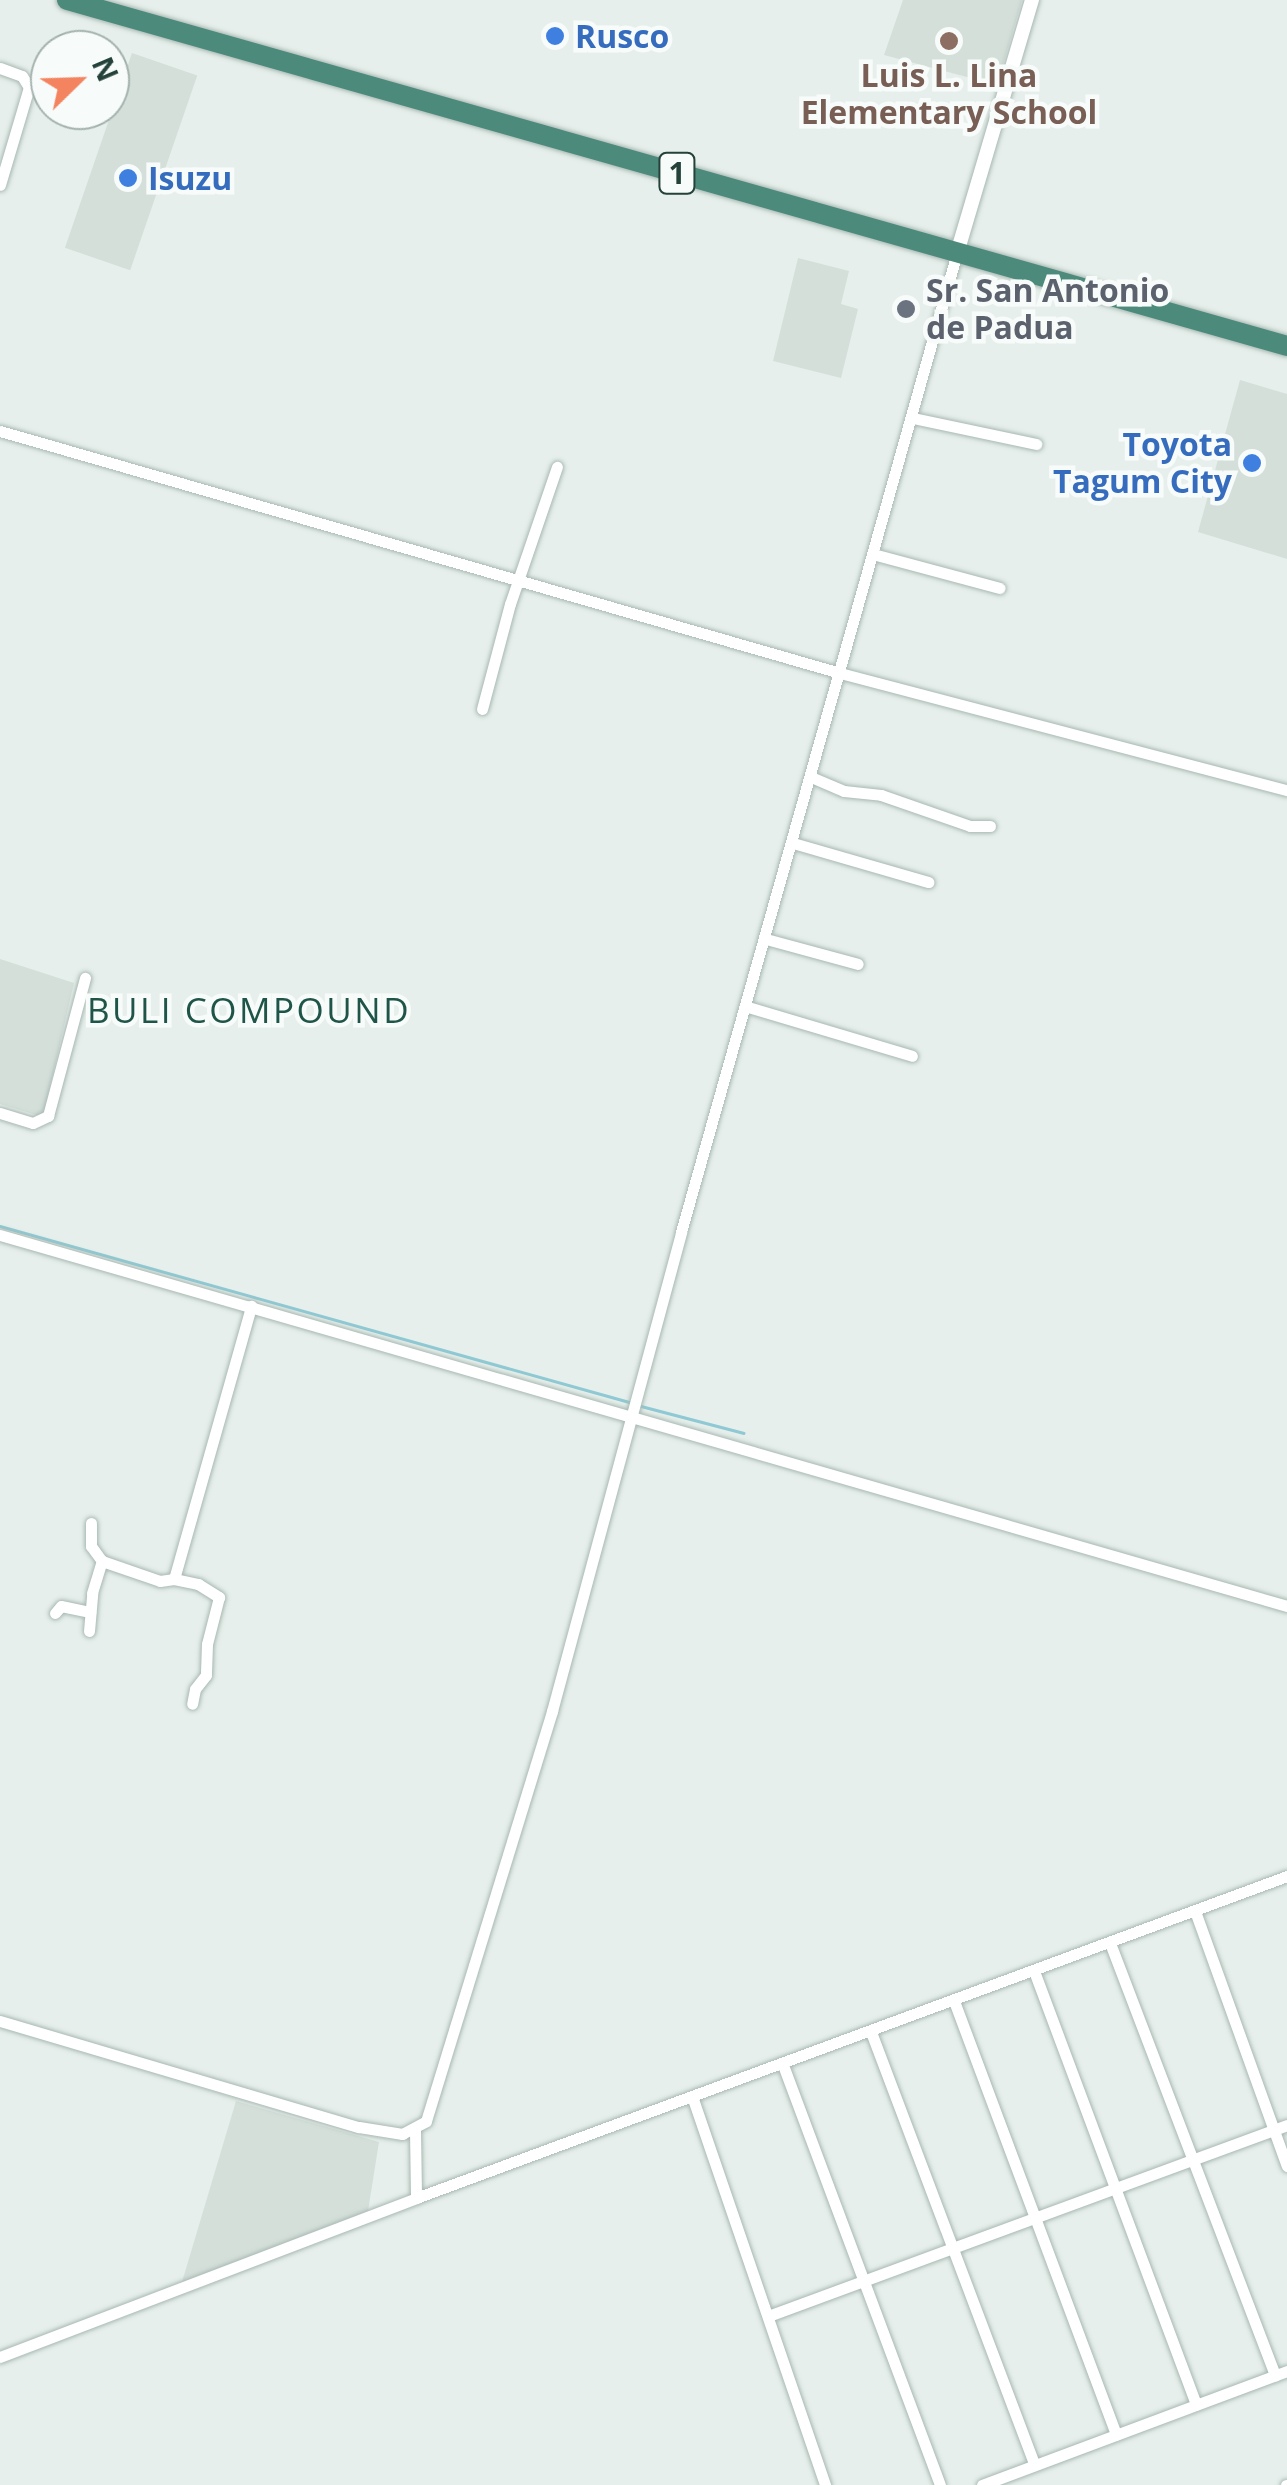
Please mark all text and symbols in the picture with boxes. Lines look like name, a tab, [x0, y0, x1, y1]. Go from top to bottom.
place label: Rusco	[575, 17, 669, 55]
marker: Rusco	[544, 25, 566, 47]
north arrow	[30, 30, 130, 130]
marker: Luis L. Lina Elementary School	[938, 30, 960, 52]
text: N	[84, 51, 128, 87]
place label: Luis L. Lina Elementary School	[801, 57, 1097, 132]
road number: 1	[657, 148, 697, 198]
place label: Isuzu	[148, 159, 232, 197]
marker: Isuzu	[117, 167, 139, 189]
place label: Sr. San Antonio de Padua	[926, 272, 1169, 347]
marker: Sr. San Antonio de Padua	[895, 298, 917, 320]
place label: Toyota Tagum City	[1053, 426, 1232, 501]
marker: Toyota Tagum City	[1241, 452, 1263, 474]
district label: BULI COMPOUND	[87, 989, 411, 1031]

